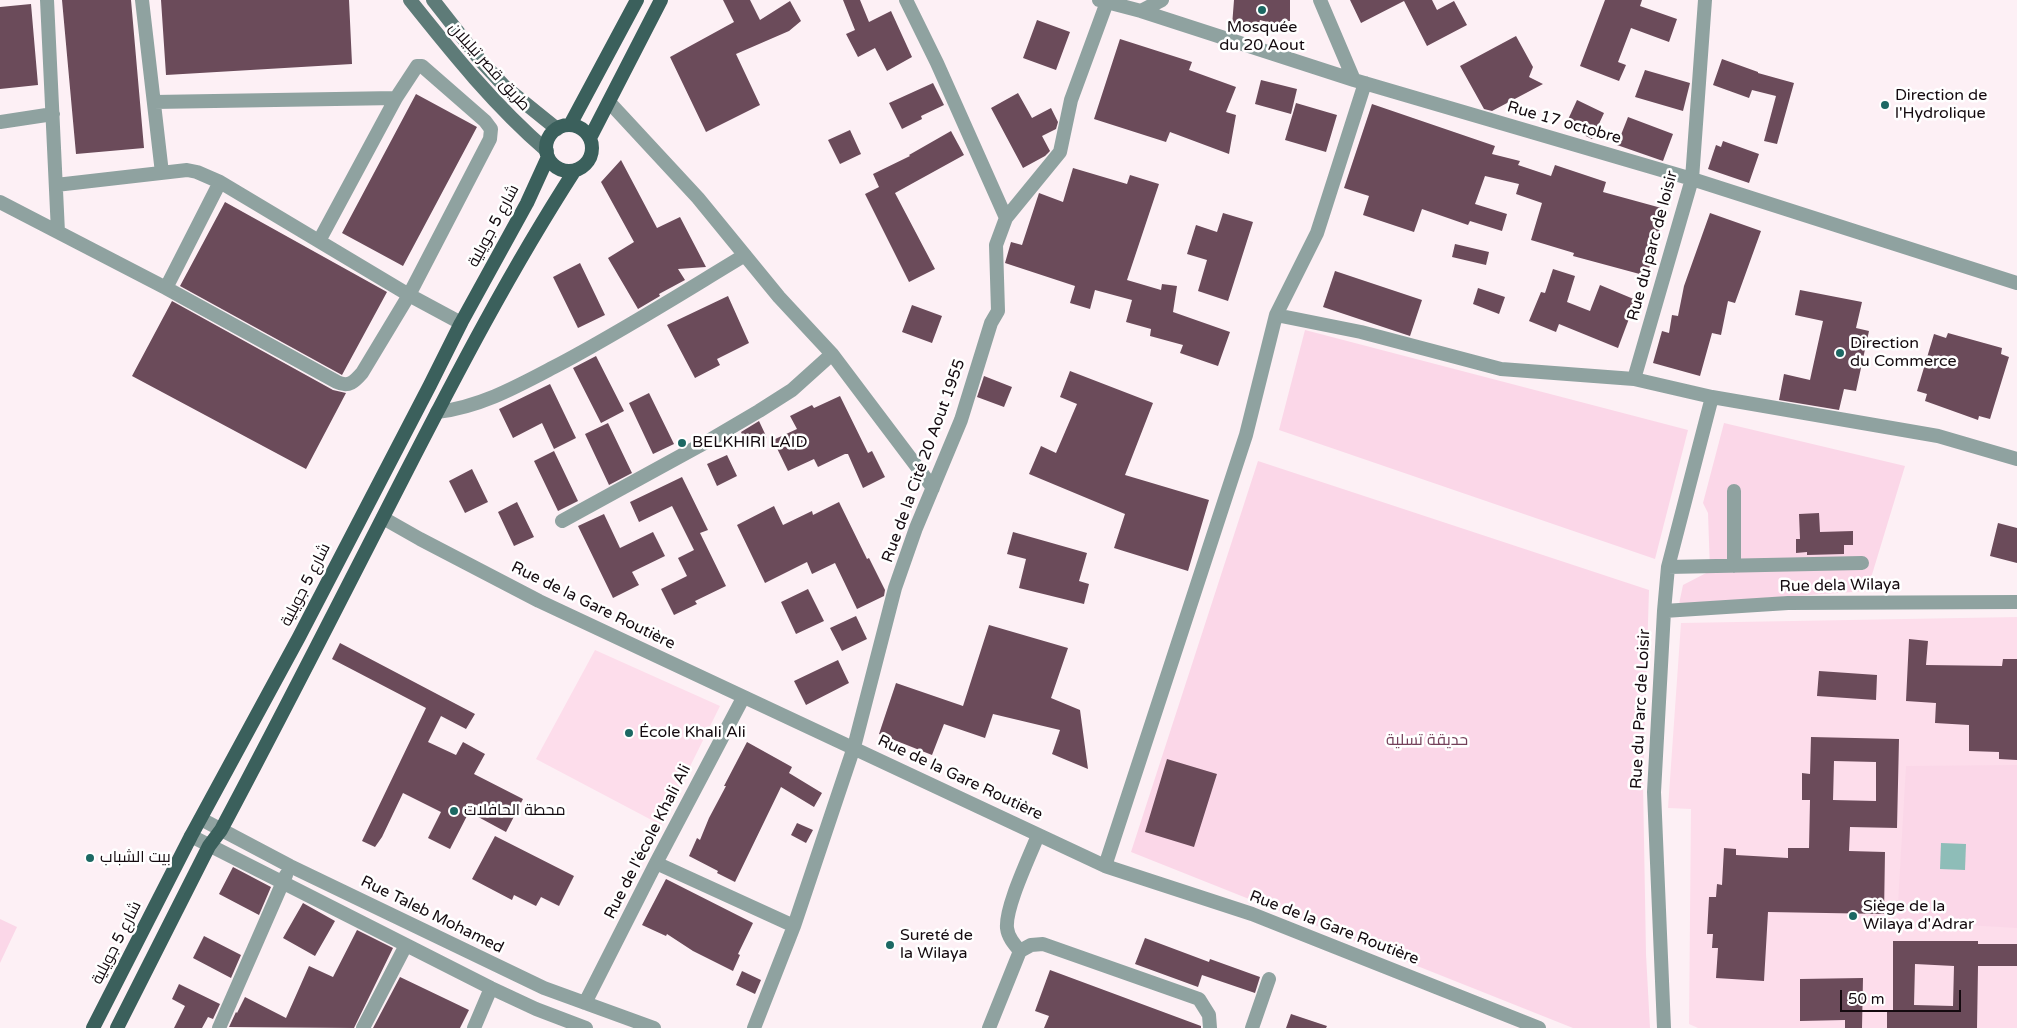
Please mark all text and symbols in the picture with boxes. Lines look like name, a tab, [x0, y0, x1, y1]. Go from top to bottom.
marker: Mosquée du 20 Aout	[1256, 4, 1268, 16]
place label: Mosquée du 20 Aout	[1219, 18, 1305, 56]
street label: طريق قصر تيليلان	[444, 19, 534, 115]
place label: Direction de l'Hydrolique	[1895, 86, 1987, 124]
street label: Rue 17 octobre	[1505, 98, 1623, 148]
marker: Direction de l'Hydrolique	[1879, 99, 1891, 111]
street label: Rue du parc de loisir	[1624, 169, 1682, 323]
street label: شارع 5 جويلية	[464, 181, 524, 271]
place label: Direction du Commerce	[1850, 334, 1956, 372]
marker: Direction du Commerce	[1834, 347, 1846, 359]
street label: Rue de la Cité 20 Aout 1955	[878, 357, 970, 565]
place label: BELKHIRI LAID	[692, 433, 807, 453]
marker: BELKHIRI LAID	[676, 437, 688, 449]
street label: شارع 5 جويلية	[277, 540, 335, 630]
street label: Rue de la Gare Routière	[508, 558, 678, 654]
street label: Rue dela Wilaya	[1779, 575, 1901, 597]
street label: Rue du Parc de Loisir	[1627, 628, 1655, 790]
place label: École Khali Ali	[639, 723, 746, 743]
marker: École Khali Ali	[623, 727, 635, 739]
street label: Rue de la Gare Routière	[874, 731, 1046, 825]
park label: حديقة تسلية	[1386, 731, 1468, 751]
street label: Rue de l'école Khali Ali	[601, 761, 695, 923]
place label: محطة الحافلات	[464, 801, 565, 821]
marker: محطة الحافلات	[448, 805, 460, 817]
place label: بيت الشباب	[100, 848, 171, 868]
marker: بيت الشباب	[84, 852, 96, 864]
street label: Rue Taleb Mohamed	[357, 872, 507, 958]
street label: Rue de la Gare Routière	[1247, 887, 1421, 969]
place label: Siège de la Wilaya d'Adrar	[1863, 897, 1974, 935]
street label: شارع 5 جويلية	[88, 898, 146, 988]
marker: Siège de la Wilaya d'Adrar	[1847, 910, 1859, 922]
place label: Sureté de la Wilaya	[900, 926, 973, 964]
marker: Sureté de la Wilaya	[884, 939, 896, 951]
scale bar	[1842, 980, 1963, 1012]
text: 50 m	[1848, 990, 1885, 1008]

